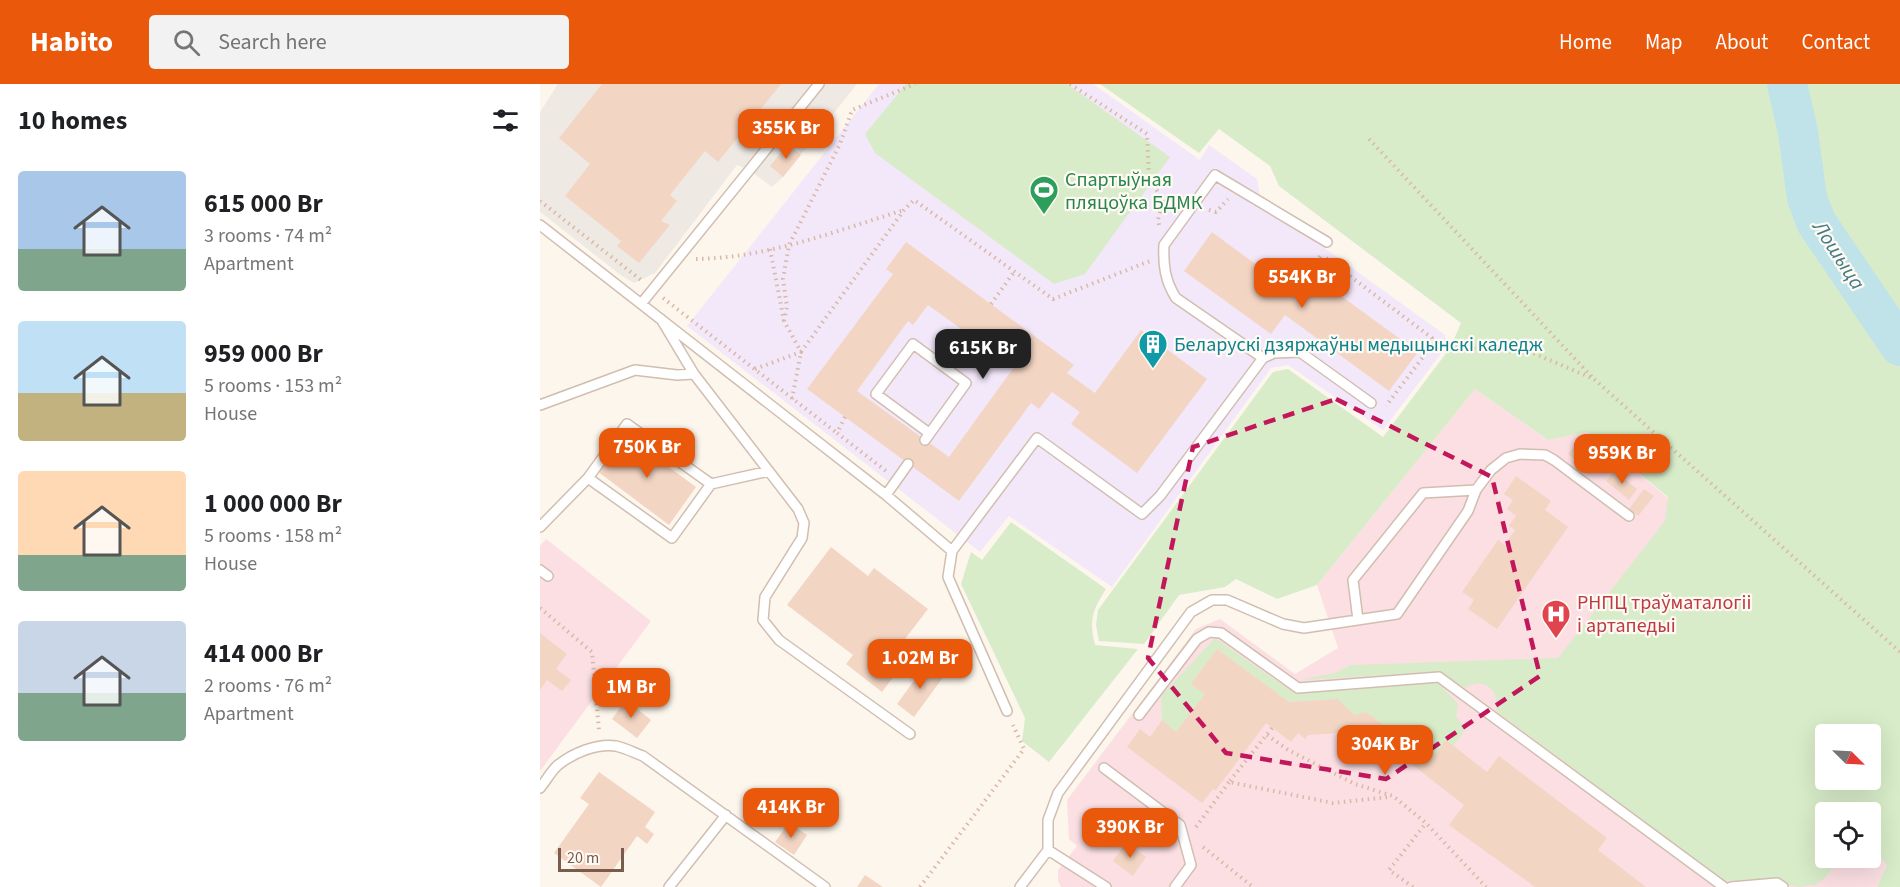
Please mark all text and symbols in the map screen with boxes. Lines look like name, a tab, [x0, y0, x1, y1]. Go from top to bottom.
search box	[149, 15, 569, 69]
text: Habito	[30, 22, 113, 62]
icon: search	[170, 26, 203, 59]
text: Search here	[218, 26, 327, 58]
text: Home	[1559, 27, 1612, 57]
text: Map	[1645, 27, 1683, 57]
text: About	[1716, 27, 1768, 57]
text: Contact	[1801, 27, 1870, 57]
text: 10 homes	[18, 102, 127, 139]
icon: filters	[489, 104, 522, 137]
pin: 355K Br	[731, 109, 841, 160]
text: 355K Br	[752, 114, 820, 142]
place label: Спартыўная пляцоўка БДМК	[1065, 166, 1203, 217]
sports icon: Спартыўная пляцоўка БДМК	[1028, 174, 1060, 216]
text: 615 000 Br	[204, 185, 323, 222]
icon: home	[66, 195, 138, 267]
water label: Лошыца	[1805, 214, 1873, 295]
text: 3 rooms · 74 m²	[204, 222, 332, 250]
text: Apartment	[204, 250, 294, 278]
pin: 554K Br	[1247, 258, 1357, 309]
text: 554K Br	[1268, 263, 1336, 291]
building icon: Беларускі дзяржаўны медыцынскі каледж	[1137, 328, 1169, 370]
pin: 615K Br	[928, 329, 1038, 380]
place label: Беларускі дзяржаўны медыцынскі каледж	[1174, 331, 1543, 359]
text: 615K Br	[949, 334, 1017, 362]
text: 959 000 Br	[204, 335, 323, 372]
icon: home	[66, 345, 138, 417]
text: 5 rooms · 153 m²	[204, 372, 342, 400]
text: House	[204, 400, 257, 428]
pin: 750K Br	[592, 428, 702, 479]
text: 750K Br	[613, 433, 681, 461]
pin: 959K Br	[1567, 434, 1677, 485]
text: 959K Br	[1588, 439, 1656, 467]
text: 1 000 000 Br	[204, 485, 342, 522]
icon: home	[66, 495, 138, 567]
text: 5 rooms · 158 m²	[204, 522, 342, 550]
text: House	[204, 550, 257, 578]
place label: РНПЦ траўматалогіі і артапедыі	[1577, 589, 1751, 640]
hospital icon: РНПЦ траўматалогіі і артапедыі	[1540, 598, 1572, 640]
text: 414 000 Br	[204, 635, 323, 672]
pin: 1.02M Br	[858, 639, 982, 690]
text: 1.02M Br	[882, 644, 958, 672]
icon: home	[66, 645, 138, 717]
pin: 1M Br	[589, 668, 673, 719]
text: 2 rooms · 76 m²	[204, 672, 332, 700]
text: 1M Br	[606, 673, 656, 701]
text: Apartment	[204, 700, 294, 728]
north arrow	[1815, 724, 1881, 790]
map controls	[1815, 724, 1881, 868]
pin: 304K Br	[1330, 725, 1440, 776]
text: 304K Br	[1351, 730, 1419, 758]
pin: 414K Br	[736, 788, 846, 839]
text: 414K Br	[757, 793, 825, 821]
button: locate	[1815, 802, 1881, 868]
pin: 390K Br	[1075, 808, 1185, 859]
text: 390K Br	[1096, 813, 1164, 841]
scale bar	[558, 845, 624, 872]
text: 20 m	[567, 847, 599, 869]

